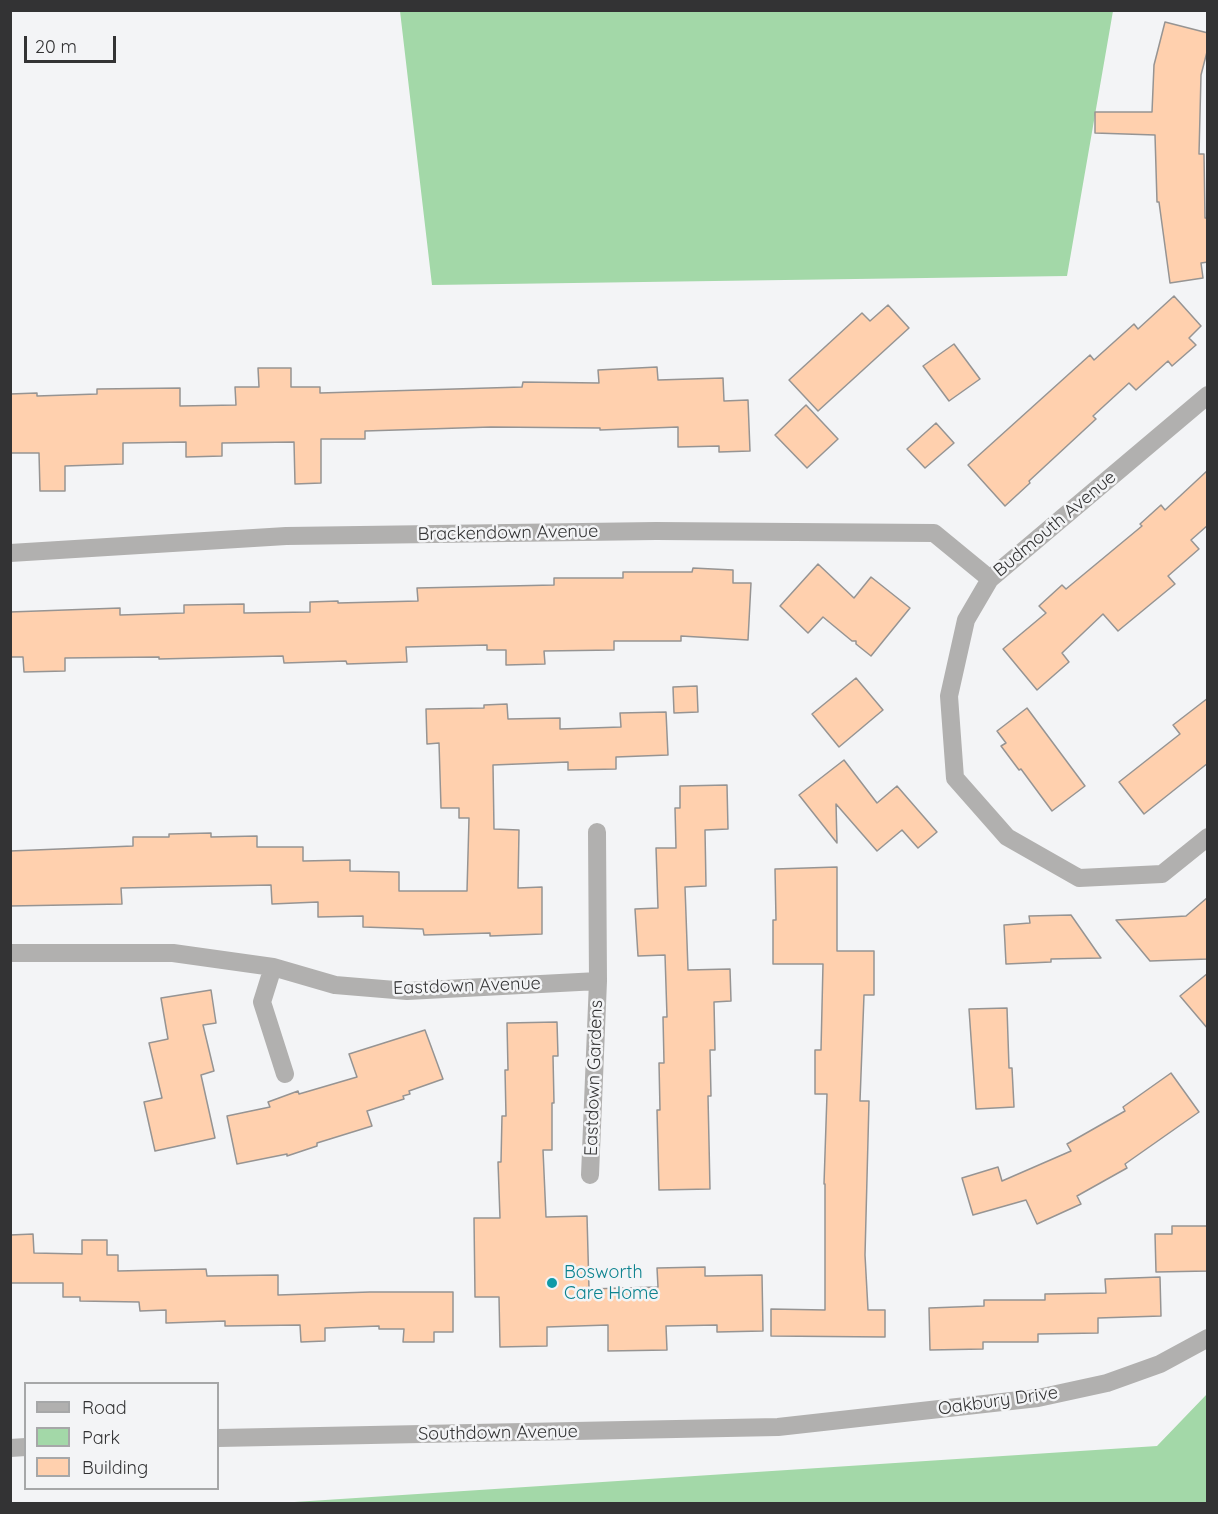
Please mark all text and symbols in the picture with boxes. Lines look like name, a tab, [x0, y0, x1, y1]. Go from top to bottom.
scale bar	[27, 24, 118, 62]
text: 20 m	[35, 35, 77, 58]
street label: Budmouth Avenue	[989, 466, 1121, 582]
street label: Brackendown Avenue	[417, 521, 599, 545]
street label: Eastdown Avenue	[393, 973, 541, 999]
street label: Eastdown Gardens	[580, 999, 608, 1157]
place label: Bosworth Care Home	[564, 1262, 659, 1304]
marker: Bosworth Care Home	[545, 1276, 559, 1290]
legend	[24, 1382, 219, 1490]
street label: Oakbury Drive	[937, 1382, 1059, 1420]
text: Road	[82, 1396, 127, 1419]
street label: Southdown Avenue	[418, 1421, 578, 1445]
text: Park	[82, 1426, 120, 1449]
text: Building	[82, 1456, 148, 1479]

